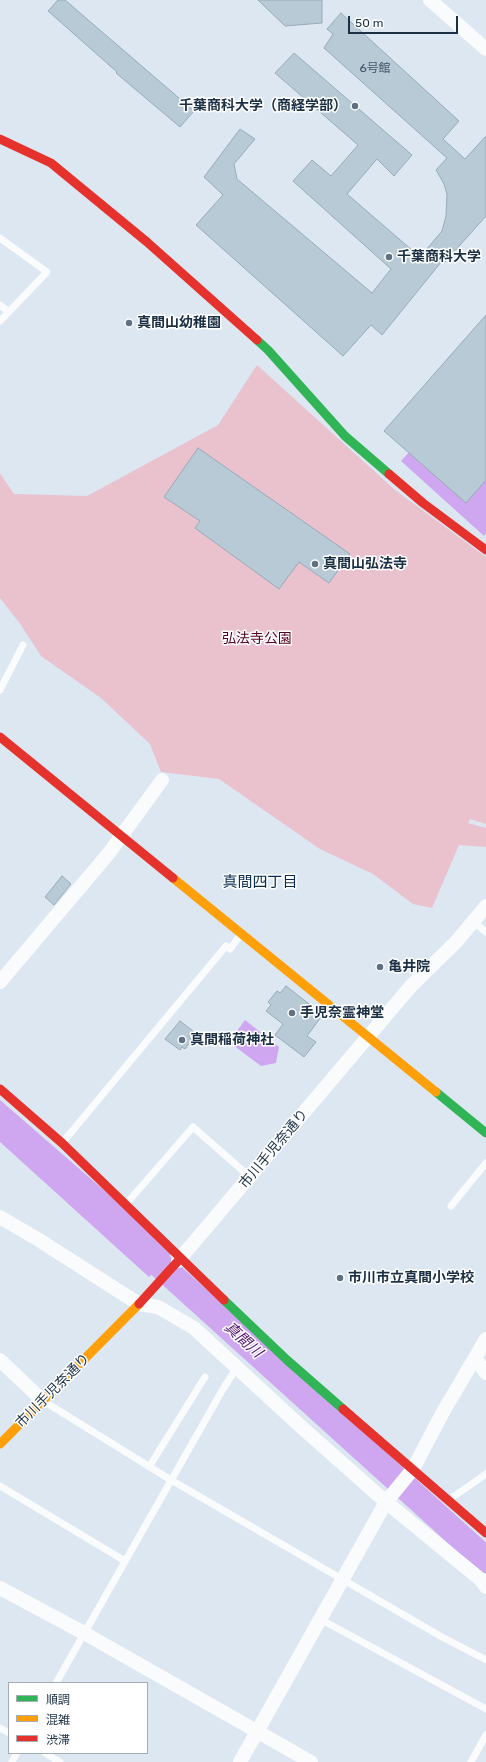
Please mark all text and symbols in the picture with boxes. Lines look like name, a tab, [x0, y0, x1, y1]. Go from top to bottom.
scale bar	[350, 8, 460, 34]
text: 50 m	[355, 16, 383, 30]
house number: 6号館	[359, 62, 391, 76]
place label: 千葉商科大学（商経学部）	[179, 98, 347, 114]
marker: 千葉商科大学（商経学部）	[350, 101, 360, 111]
place label: 千葉商科大学	[397, 249, 481, 265]
marker: 千葉商科大学	[384, 252, 394, 262]
place label: 真間山幼稚園	[137, 315, 221, 331]
marker: 真間山幼稚園	[124, 318, 134, 328]
place label: 真間山弘法寺	[323, 556, 407, 572]
marker: 真間山弘法寺	[310, 559, 320, 569]
park label: 弘法寺公園	[222, 631, 292, 647]
district label: 真間四丁目	[223, 874, 297, 892]
place label: 亀井院	[388, 959, 430, 975]
marker: 亀井院	[375, 962, 385, 972]
place label: 手児奈霊神堂	[300, 1005, 384, 1021]
marker: 手児奈霊神堂	[287, 1008, 297, 1018]
place label: 真間稲荷神社	[190, 1032, 274, 1048]
marker: 真間稲荷神社	[177, 1035, 187, 1045]
street label: 市川手児奈通り	[236, 1106, 312, 1192]
place label: 市川市立真間小学校	[348, 1270, 474, 1286]
marker: 市川市立真間小学校	[335, 1273, 345, 1283]
water label: 真間川	[220, 1318, 266, 1362]
street label: 市川手児奈通り	[12, 1350, 94, 1432]
legend	[8, 1682, 148, 1754]
text: 順調	[46, 1693, 70, 1707]
text: 混雑	[46, 1713, 70, 1727]
text: 渋滞	[46, 1733, 70, 1747]

